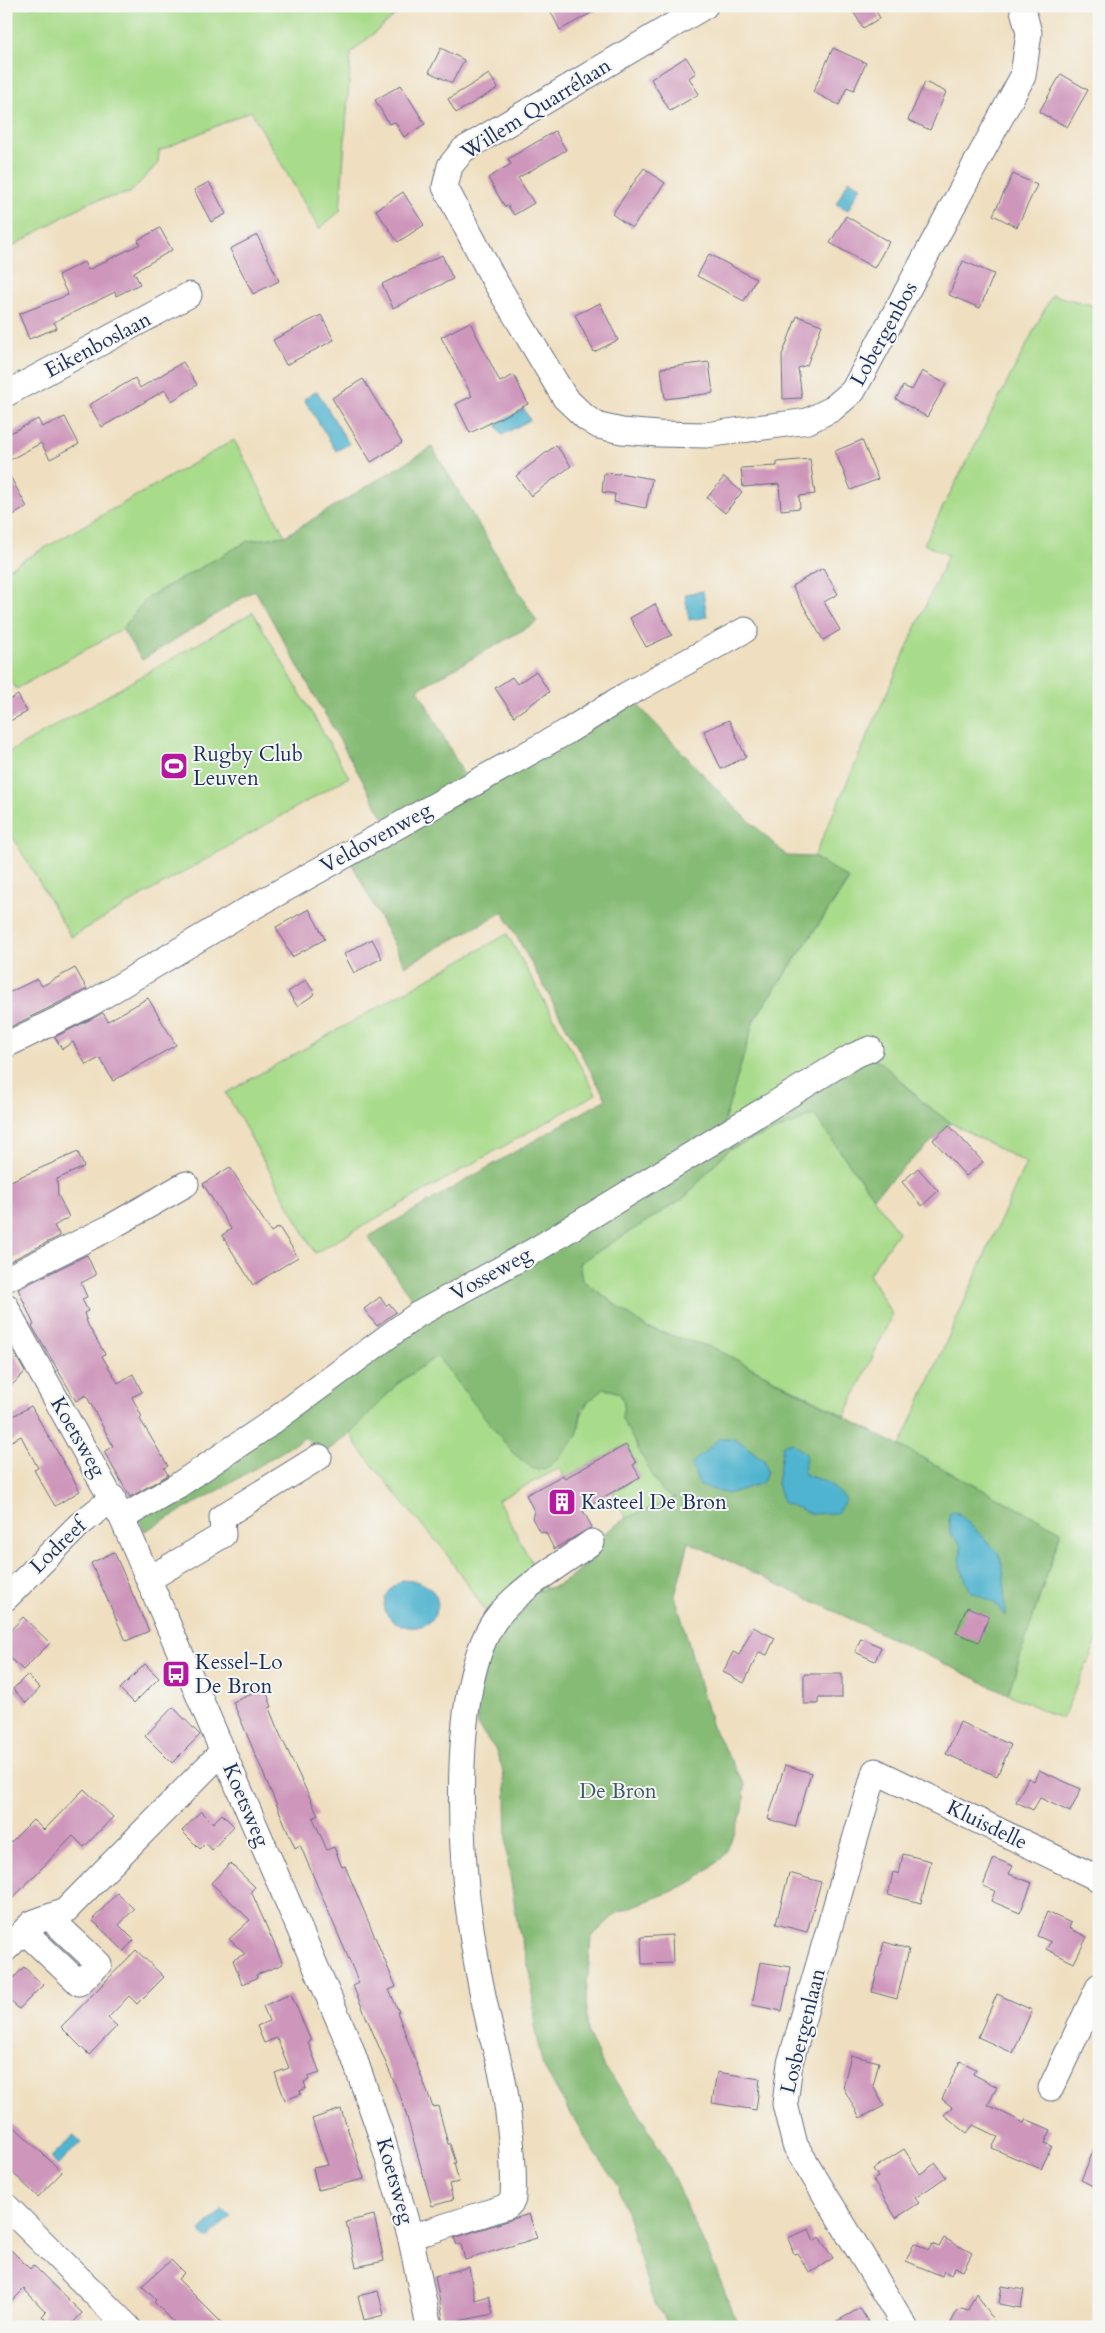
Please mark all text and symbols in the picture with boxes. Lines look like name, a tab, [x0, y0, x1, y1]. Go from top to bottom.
street label: Willem Quarrélaan	[455, 51, 617, 167]
street label: Lobergenbos	[843, 276, 925, 392]
street label: Eikenboslaan	[40, 305, 156, 385]
place label: Rugby Club Leuven	[193, 740, 303, 793]
sports icon: Rugby Club Leuven	[159, 751, 189, 781]
street label: Veldovenweg	[315, 795, 437, 881]
street label: Vosseweg	[445, 1240, 537, 1308]
street label: Koetsweg	[43, 1392, 113, 1483]
building icon: Kasteel De Bron	[547, 1487, 577, 1517]
place label: Kasteel De Bron	[581, 1488, 727, 1517]
street label: Lodreef	[23, 1509, 95, 1580]
place label: Kessel-Lo De Bron	[195, 1648, 283, 1701]
bus stop icon: Kessel-Lo De Bron	[161, 1659, 191, 1689]
street label: Koetsweg	[215, 1759, 277, 1852]
park label: De Bron	[579, 1777, 657, 1806]
street label: Kluisdelle	[942, 1793, 1032, 1857]
street label: Losbergenlaan	[773, 1965, 833, 2097]
street label: Koetsweg	[369, 2135, 421, 2228]

